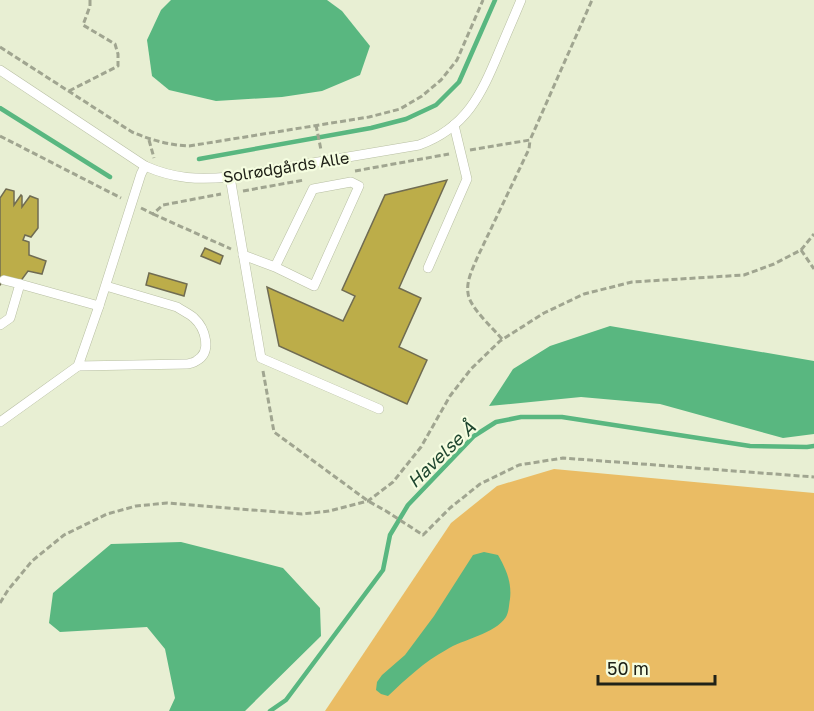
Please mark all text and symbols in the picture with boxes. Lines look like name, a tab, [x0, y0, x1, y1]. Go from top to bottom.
street label: Solrødgårds Alle	[221, 147, 351, 187]
water label: Havelse Å	[402, 416, 480, 492]
scale bar	[598, 648, 715, 686]
text: 50 m	[607, 657, 649, 679]

